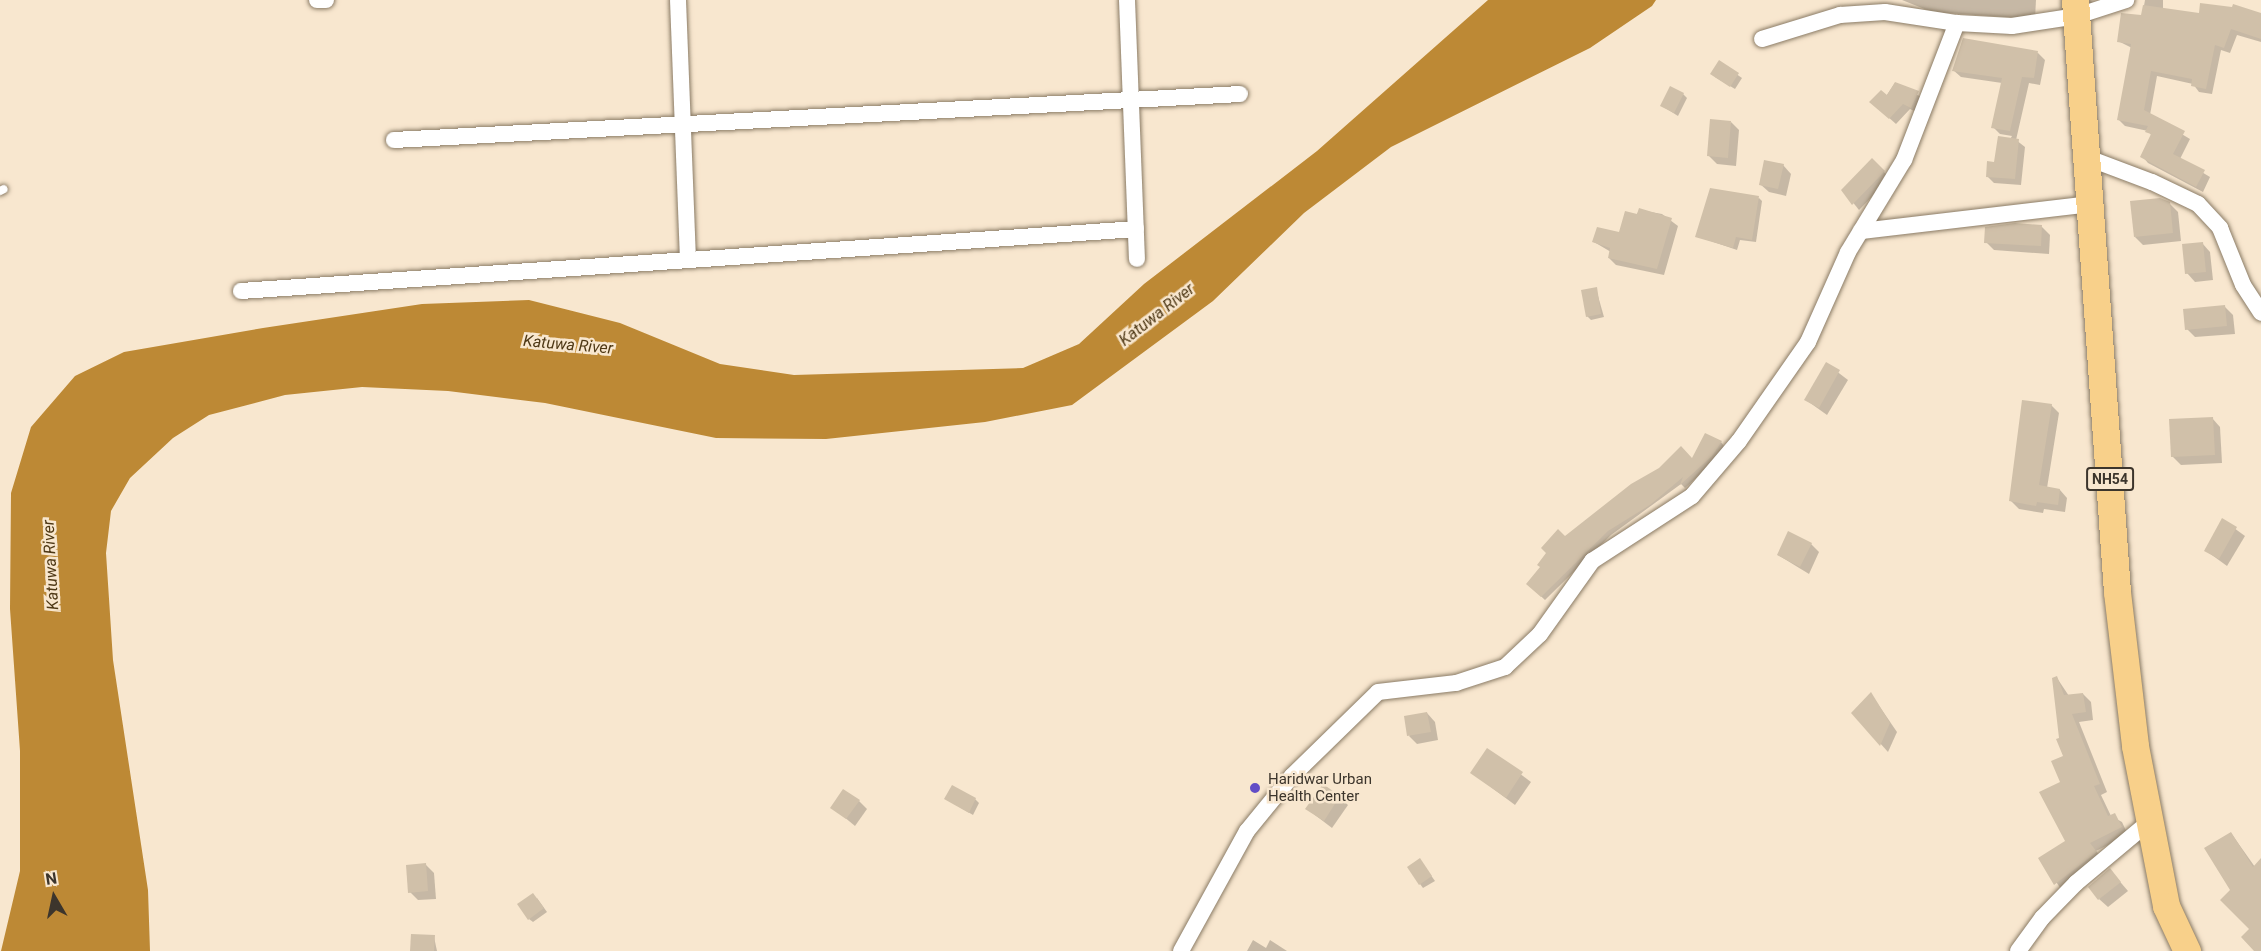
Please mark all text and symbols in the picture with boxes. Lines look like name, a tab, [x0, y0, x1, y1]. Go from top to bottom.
water label: Katuwa River	[1116, 280, 1198, 350]
water label: Katuwa River	[522, 332, 614, 358]
road number: NH54	[2086, 468, 2134, 490]
water label: Katuwa River	[39, 520, 63, 610]
place label: Haridwar Urban Health Center	[1268, 770, 1372, 805]
marker: Haridwar Urban Health Center	[1246, 779, 1264, 797]
north arrow	[24, 867, 84, 927]
text: N	[44, 868, 58, 889]

